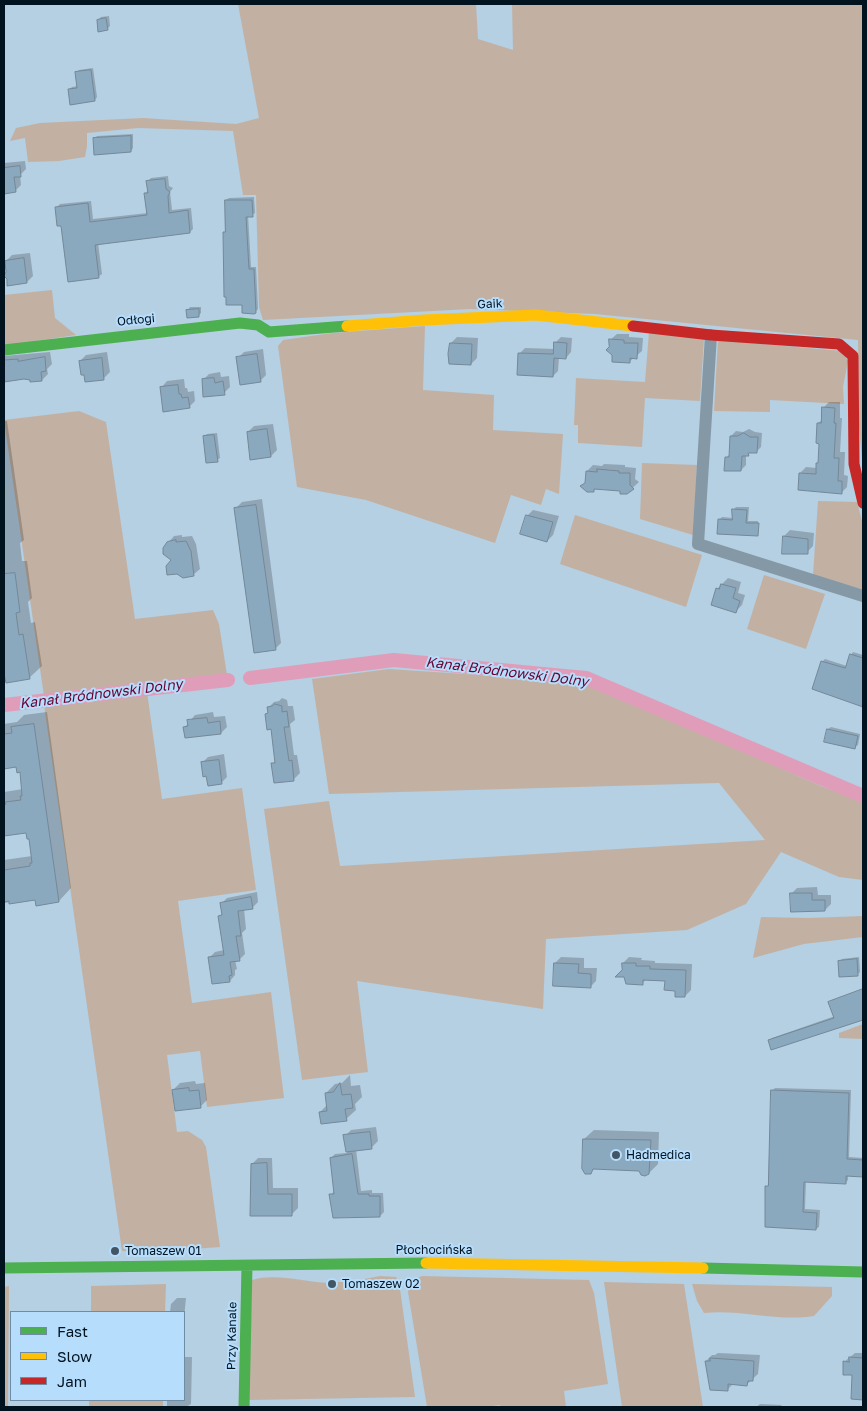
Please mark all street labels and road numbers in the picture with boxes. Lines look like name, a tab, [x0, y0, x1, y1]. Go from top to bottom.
street label: Gaik	[477, 296, 503, 312]
street label: Odłogi	[116, 311, 156, 329]
street label: Płochocińska	[395, 1243, 473, 1257]
street label: Przy Kanale	[224, 1302, 240, 1370]

